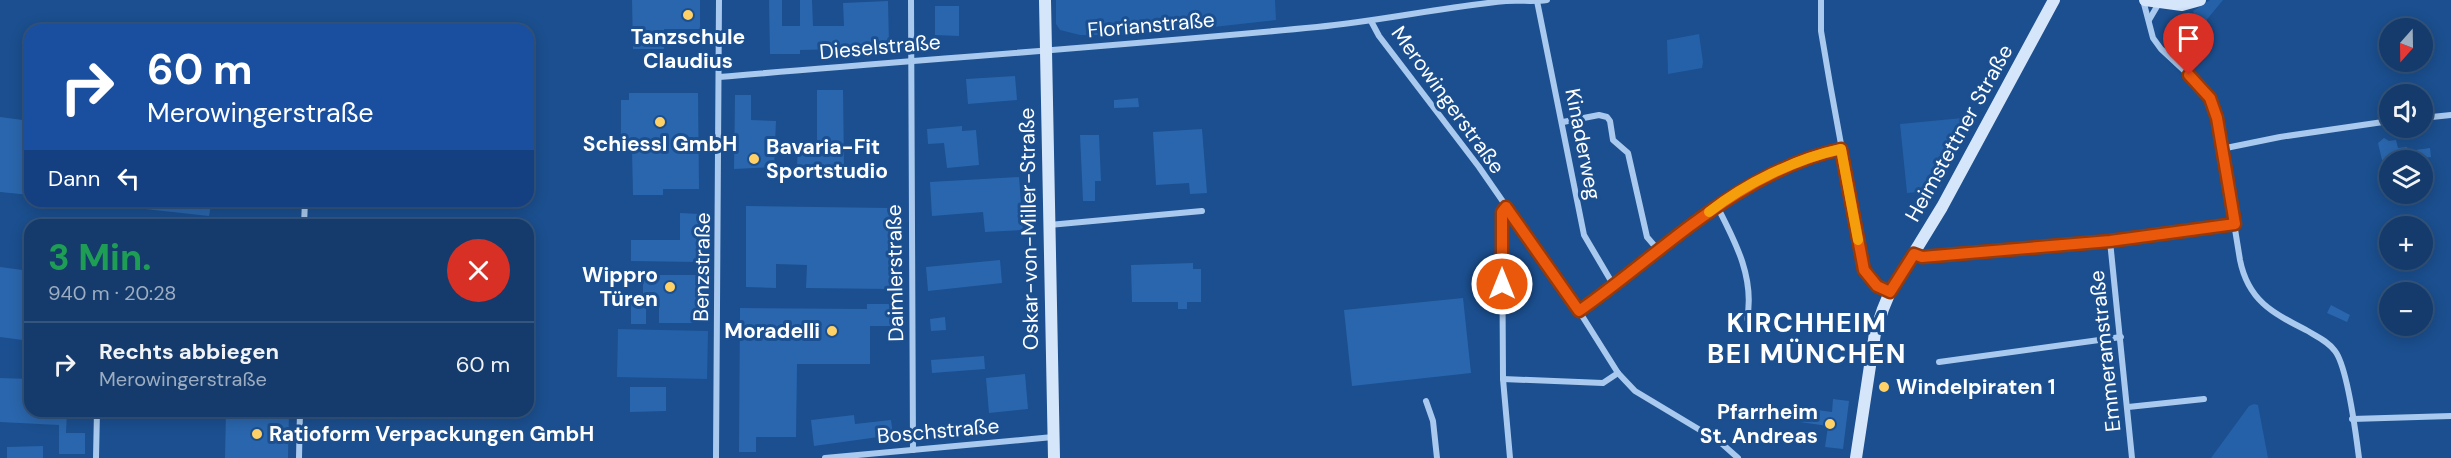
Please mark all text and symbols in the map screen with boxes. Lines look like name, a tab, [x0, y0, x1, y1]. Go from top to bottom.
street label: Florianstraße	[1086, 5, 1216, 45]
marker: Tanzschule Claudius	[681, 8, 695, 22]
pin	[2163, 13, 2214, 75]
north arrow	[2379, 18, 2433, 72]
map controls	[2379, 18, 2433, 336]
street label: Merowingerstraße	[1385, 21, 1511, 180]
icon: arrive	[2172, 22, 2205, 55]
place label: Tanzschule Claudius	[631, 23, 745, 75]
street label: Dieselstraße	[818, 28, 942, 66]
street label: Heimstettner Straße	[1899, 39, 2019, 227]
text: 60 m	[147, 42, 253, 97]
icon: right	[48, 48, 126, 126]
button: sound	[2379, 84, 2433, 138]
street label: Kinaderweg	[1558, 86, 1608, 202]
text: Merowingerstraße	[147, 95, 373, 130]
street label: Oskar-von-Miller-Straße	[1013, 107, 1045, 350]
marker: Schiessl GmbH	[653, 115, 667, 129]
place label: Schiessl GmbH	[583, 130, 737, 158]
place label: Bavaria-Fit Sportstudio	[766, 133, 888, 185]
button: layers	[2379, 150, 2433, 204]
marker: Bavaria-Fit Sportstudio	[747, 152, 761, 166]
icon: left	[112, 162, 145, 195]
text: Dann	[48, 164, 100, 193]
street label: Daimlerstraße	[880, 204, 910, 342]
street label: Benzstraße	[687, 212, 717, 322]
button: +	[2379, 216, 2433, 270]
text: 3 Min.	[48, 234, 151, 281]
button: close	[447, 239, 510, 302]
position arrow	[1470, 252, 1534, 316]
place label: Wippro Türen	[582, 261, 658, 313]
street label: Emmeramstraße	[2083, 269, 2127, 433]
text: 940 m · 20:28	[48, 280, 177, 306]
marker: Wippro Türen	[663, 280, 677, 294]
button: −	[2379, 282, 2433, 336]
district label: KIRCHHEIM BEI MÜNCHEN	[1707, 305, 1907, 371]
place label: Moradelli	[724, 317, 820, 345]
marker: Moradelli	[825, 324, 839, 338]
text: Rechts abbiegen	[99, 337, 279, 366]
icon: right	[48, 348, 81, 381]
text: 60 m	[456, 350, 510, 379]
text: Merowingerstraße	[99, 366, 267, 392]
place label: Windelpiraten 1	[1896, 373, 2055, 401]
marker: Windelpiraten 1	[1877, 380, 1891, 394]
place label: Pfarrheim St. Andreas	[1700, 398, 1818, 450]
street label: Boschstraße	[876, 412, 1000, 450]
marker: Pfarrheim St. Andreas	[1823, 417, 1837, 431]
place label: Ratioform Verpackungen GmbH	[269, 420, 594, 448]
marker: Ratioform Verpackungen GmbH	[250, 427, 264, 441]

